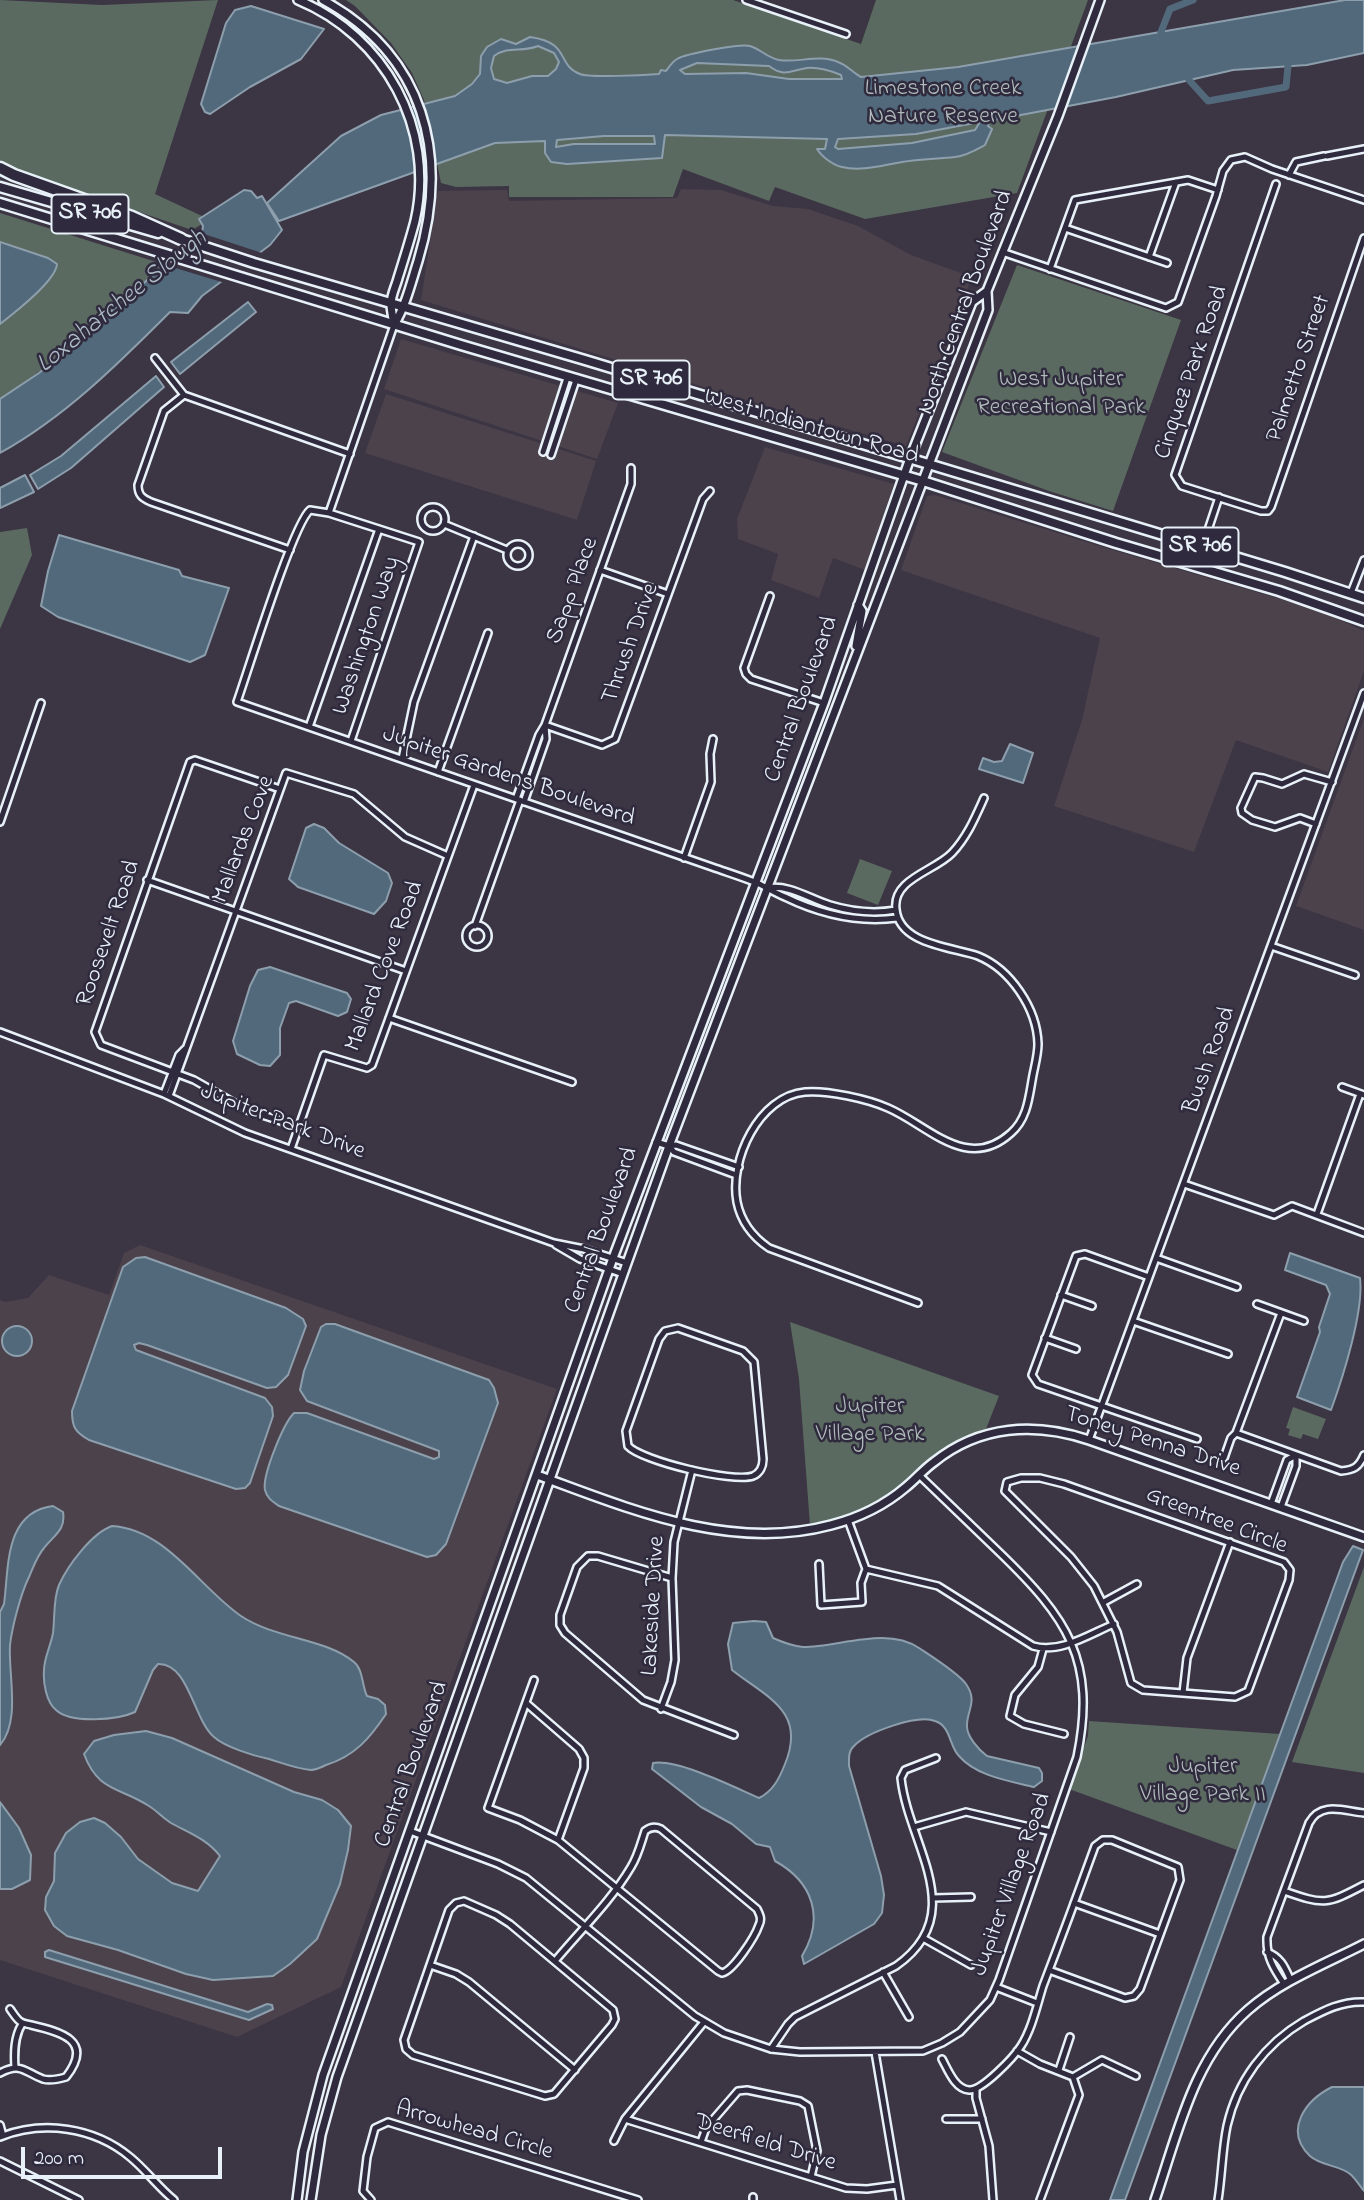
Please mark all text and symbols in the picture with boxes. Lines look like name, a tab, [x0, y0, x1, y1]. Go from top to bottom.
park label: Limestone Creek Nature Reserve	[865, 76, 1021, 132]
street label: North Central Boulevard	[913, 187, 1021, 419]
road number: SR 706	[52, 195, 128, 234]
water label: Loxahatchee Slough	[32, 225, 214, 381]
street label: Cinquez Park Road	[1150, 283, 1236, 463]
street label: Palmetto Street	[1261, 292, 1339, 446]
road number: SR 706	[612, 360, 690, 400]
park label: West Jupiter Recreational Park	[977, 367, 1145, 423]
street label: West Indiantown Road	[700, 384, 922, 472]
road number: SR 706	[1162, 527, 1238, 566]
street label: Sapp Place	[541, 534, 607, 648]
street label: Washington Way	[327, 553, 409, 719]
street label: Thrush Drive	[597, 580, 667, 708]
street label: Central Boulevard	[760, 613, 846, 787]
street label: Jupiter Gardens Boulevard	[378, 721, 638, 835]
street label: Mallards Cove	[208, 772, 282, 908]
street label: Roosevelt Road	[72, 857, 148, 1011]
street label: Mallard Cove Road	[340, 878, 432, 1056]
street label: Bush Road	[1178, 1004, 1244, 1118]
street label: Jupiter Park Drive	[195, 1078, 369, 1168]
street label: Central Boulevard	[560, 1144, 646, 1318]
park label: Jupiter Village Park	[816, 1394, 924, 1450]
street label: Toney Penna Drive	[1060, 1401, 1244, 1485]
street label: Greentree Circle	[1141, 1482, 1291, 1562]
street label: Lakeside Drive	[637, 1535, 673, 1677]
street label: Central Boulevard	[370, 1678, 456, 1852]
park label: Jupiter Village Park II	[1140, 1754, 1266, 1810]
street label: Jupiter Village Road	[967, 1790, 1059, 1980]
street label: Arrowhead Circle	[392, 2096, 556, 2168]
street label: Deerfield Drive	[691, 2109, 839, 2179]
scale bar	[24, 2134, 226, 2178]
text: 200 m	[34, 2144, 84, 2174]

